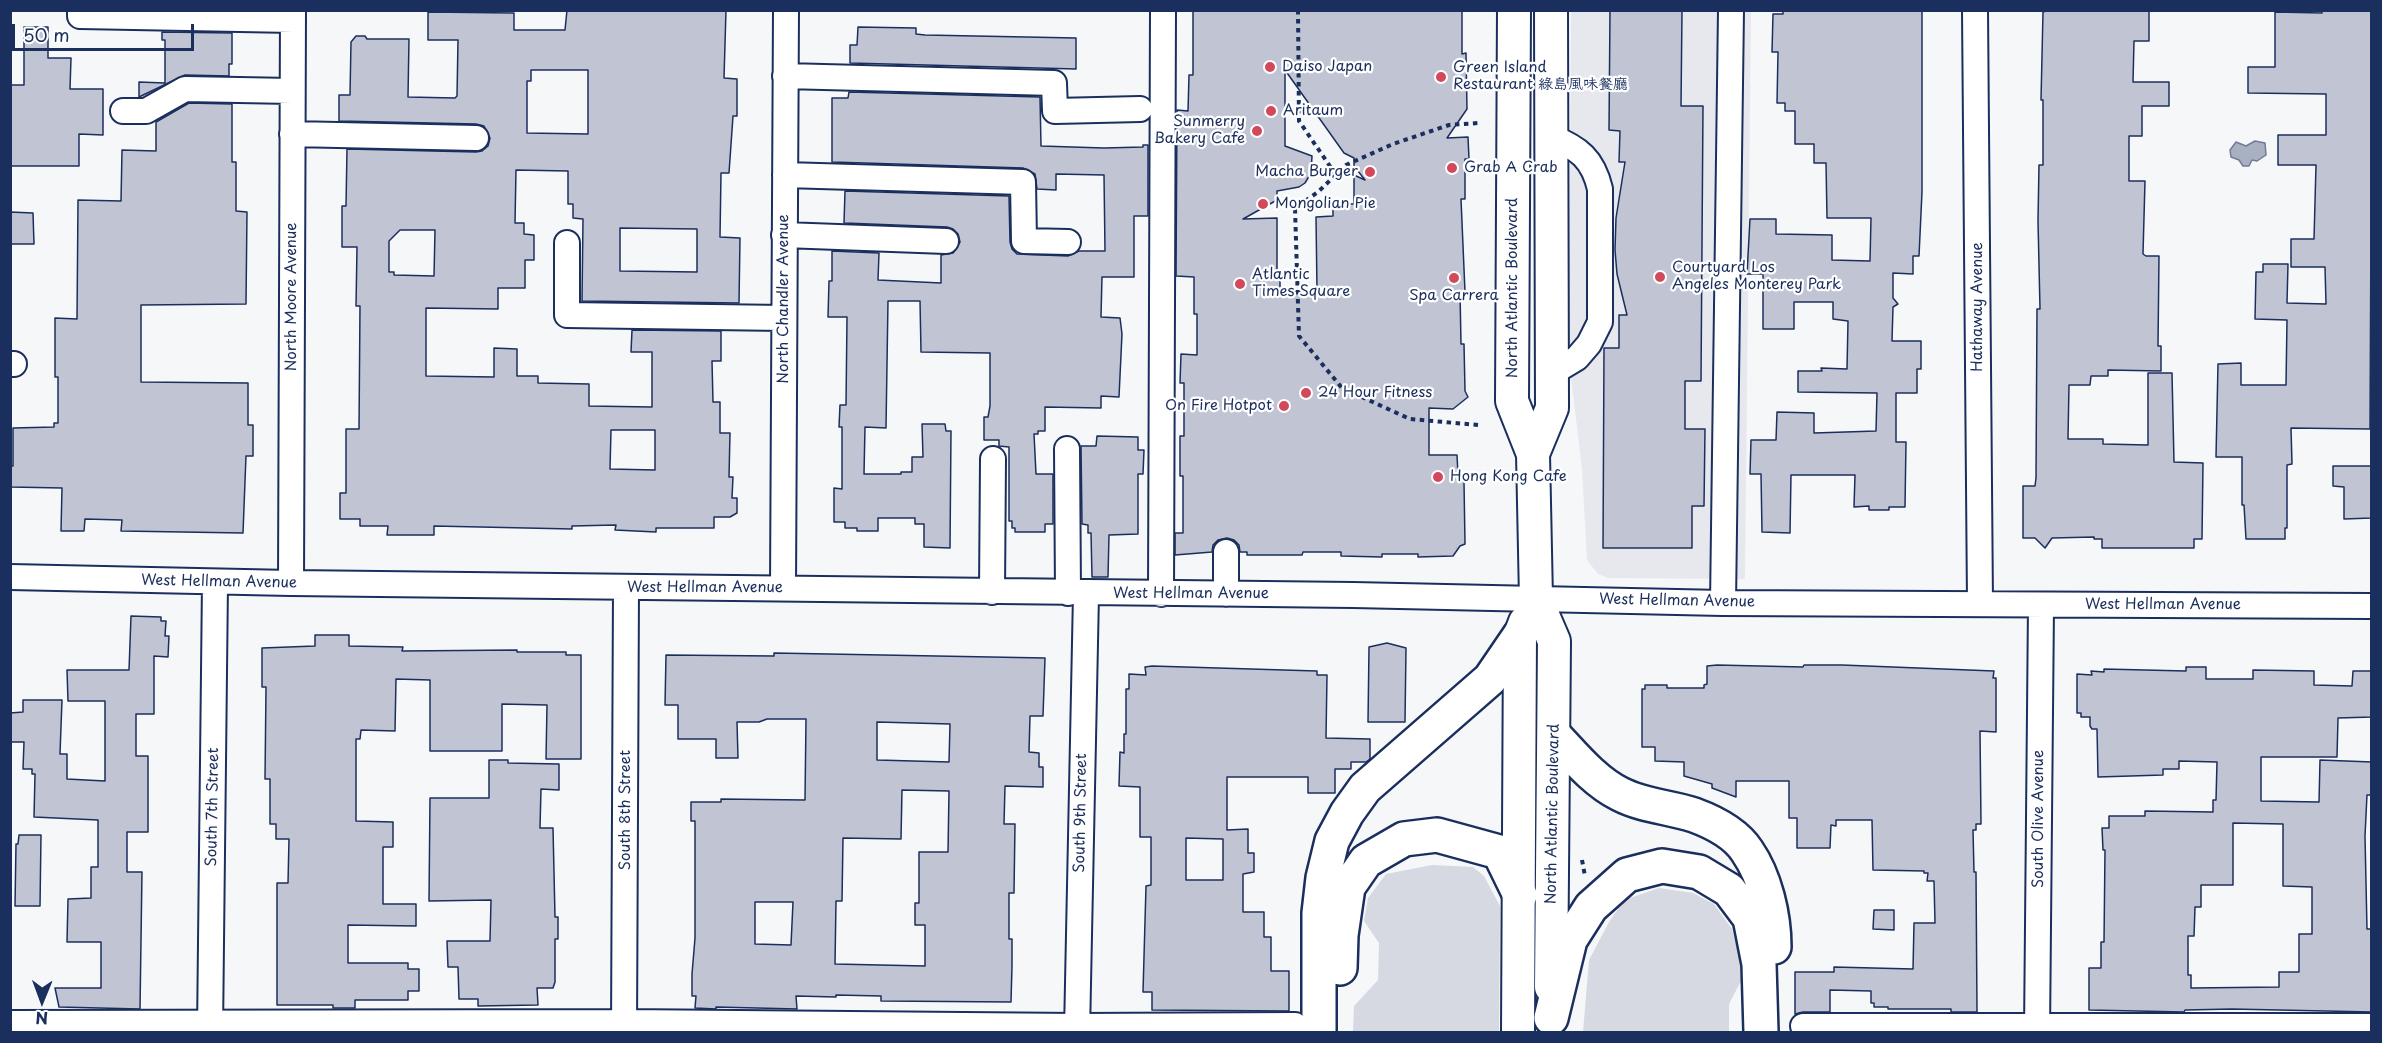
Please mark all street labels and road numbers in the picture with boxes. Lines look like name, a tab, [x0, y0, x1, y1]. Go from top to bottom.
street label: North Atlantic Boulevard	[1504, 198, 1522, 378]
street label: North Chandler Avenue	[775, 214, 793, 384]
street label: North Moore Avenue	[283, 223, 301, 371]
street label: Hathaway Avenue	[1969, 242, 1987, 372]
street label: West Hellman Avenue	[141, 572, 297, 592]
street label: West Hellman Avenue	[627, 579, 783, 597]
street label: West Hellman Avenue	[1113, 585, 1269, 603]
street label: West Hellman Avenue	[1599, 591, 1755, 611]
street label: West Hellman Avenue	[2085, 596, 2241, 614]
street label: North Atlantic Boulevard	[1542, 724, 1564, 904]
street label: South 7th Street	[203, 747, 223, 867]
street label: South 8th Street	[617, 750, 635, 870]
street label: South Olive Avenue	[2030, 750, 2048, 888]
street label: South 9th Street	[1071, 753, 1091, 873]

